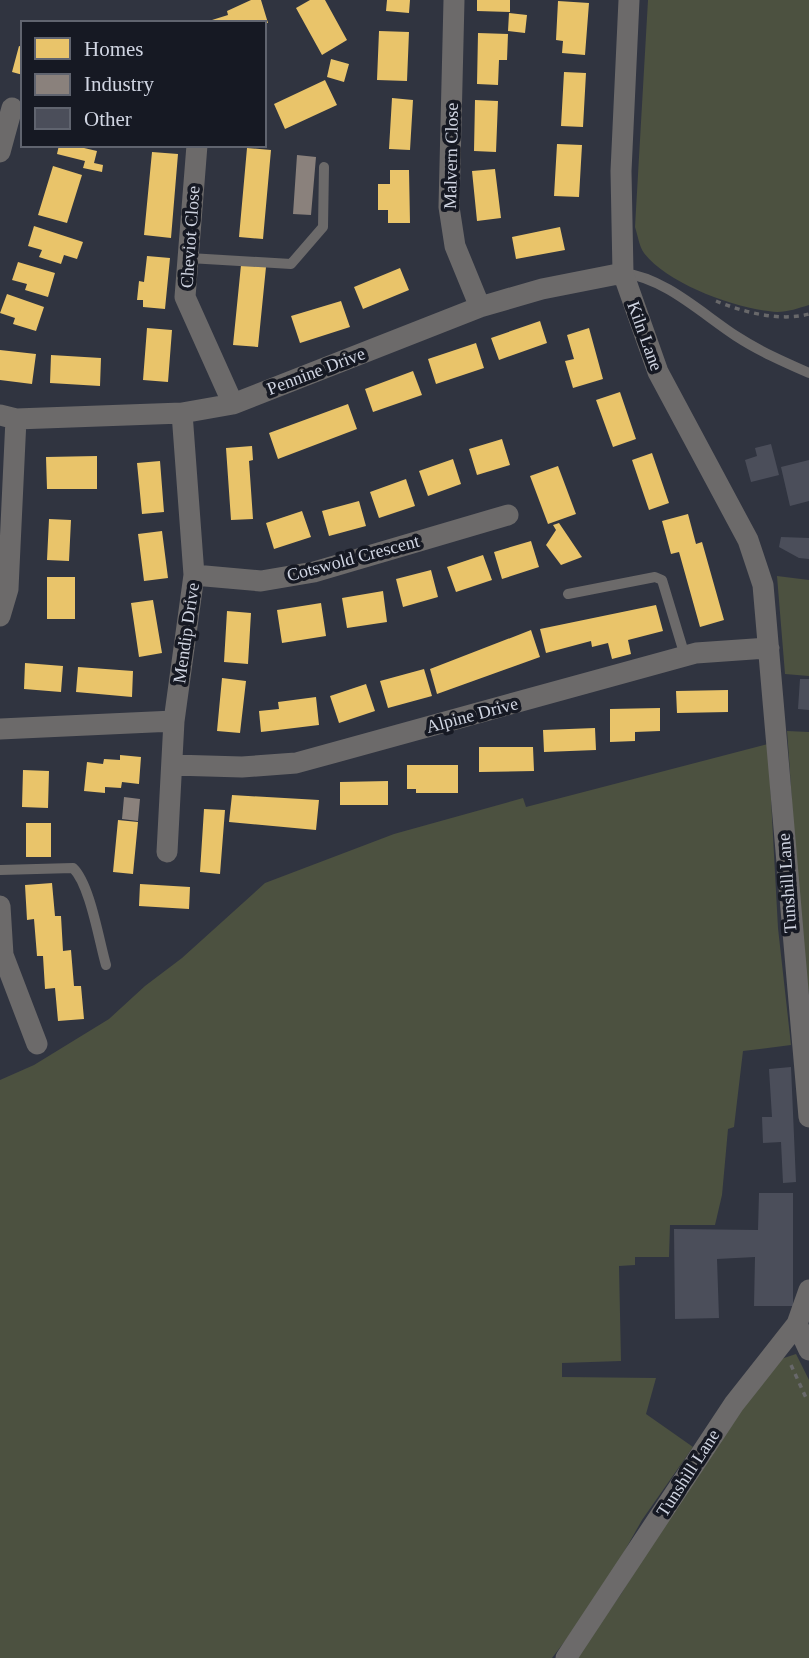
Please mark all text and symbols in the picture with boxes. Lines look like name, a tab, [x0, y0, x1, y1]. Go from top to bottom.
legend	[21, 21, 266, 147]
text: Homes	[84, 37, 144, 61]
text: Industry	[84, 72, 154, 96]
street label: Malvern Close	[440, 103, 462, 209]
text: Other	[84, 107, 132, 131]
street label: Cheviot Close	[176, 185, 204, 289]
street label: Kiln Lane	[623, 299, 667, 373]
street label: Pennine Drive	[264, 343, 368, 399]
street label: Cotswold Crescent	[284, 531, 422, 585]
street label: Mendip Drive	[169, 581, 203, 685]
street label: Alpine Drive	[424, 693, 520, 737]
street label: Tunshill Lane	[774, 832, 800, 933]
street label: Tunshill Lane	[652, 1426, 724, 1520]

